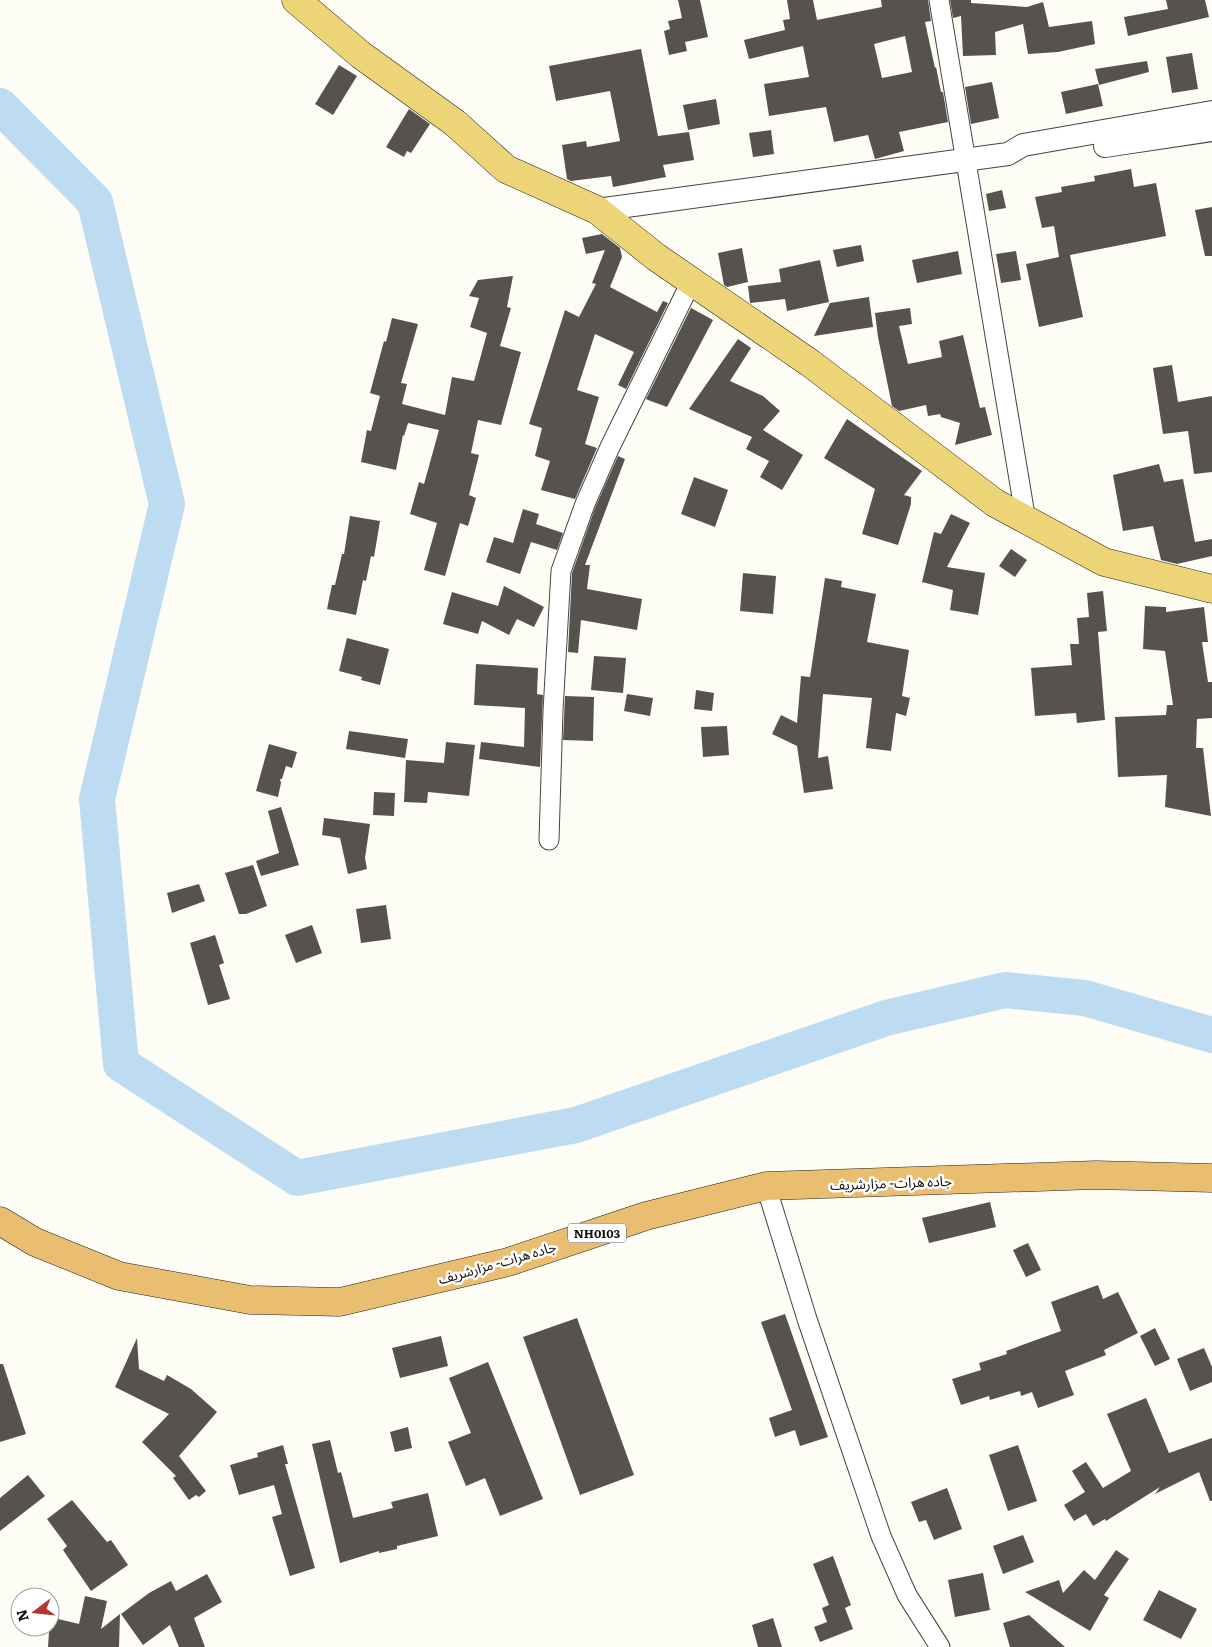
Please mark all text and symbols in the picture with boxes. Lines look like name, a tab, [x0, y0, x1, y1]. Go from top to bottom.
street label: جاده هرات- مزارشریف	[830, 1170, 952, 1194]
road number: NH0103	[568, 1224, 626, 1242]
street label: جاده هرات- مزارشریف	[436, 1236, 558, 1288]
north arrow	[10, 1587, 60, 1637]
text: N	[10, 1607, 33, 1624]

